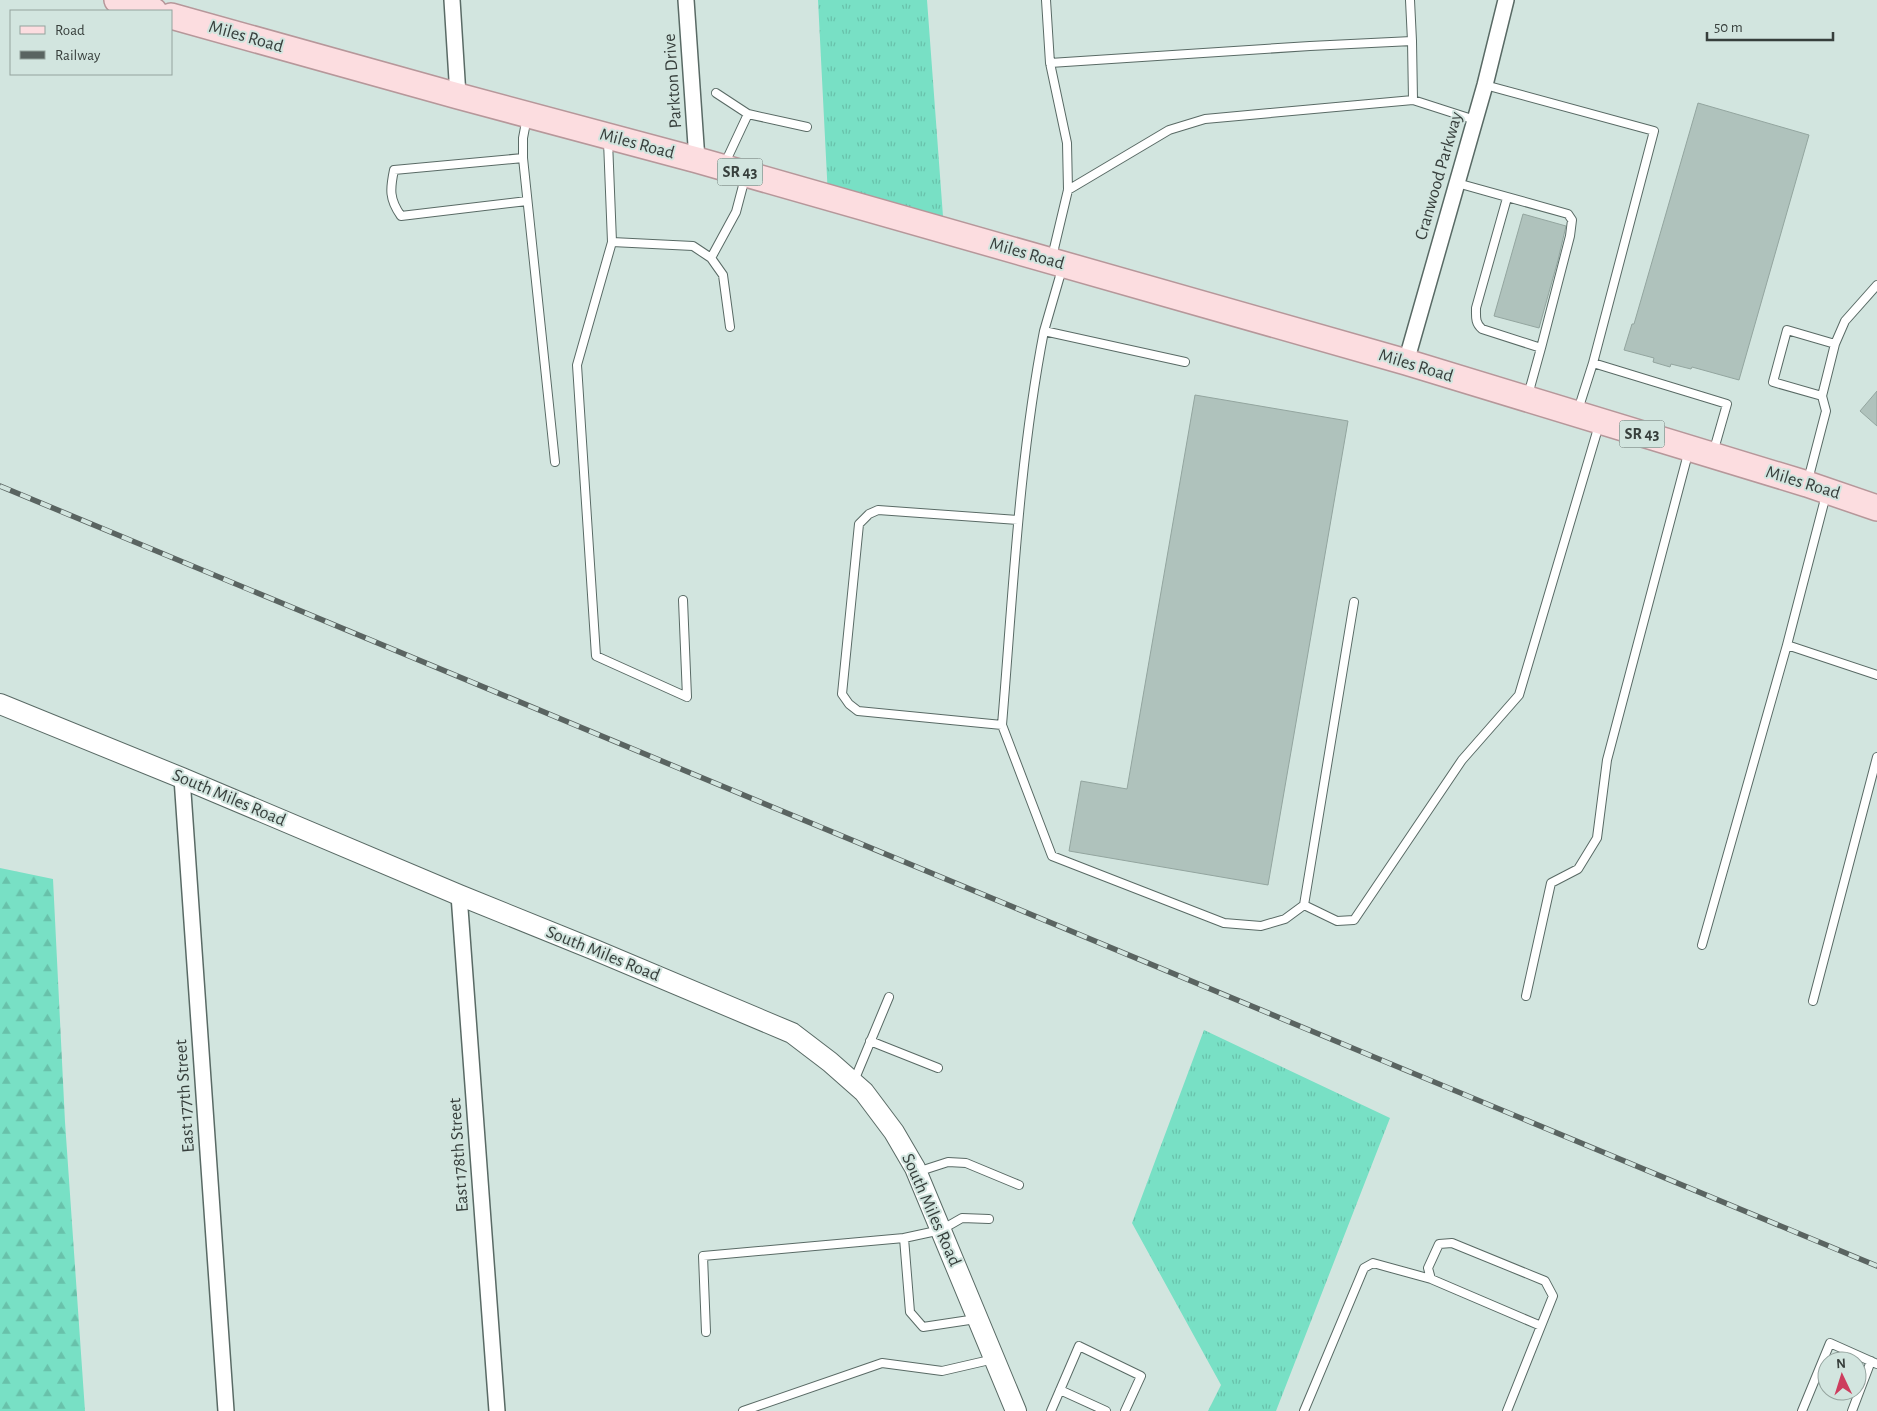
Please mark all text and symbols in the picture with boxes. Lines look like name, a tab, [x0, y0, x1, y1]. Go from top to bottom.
legend	[10, 10, 172, 75]
scale bar	[1707, 10, 1833, 42]
street label: Miles Road	[207, 18, 285, 56]
text: 50 m	[1714, 20, 1743, 35]
text: Road	[55, 23, 85, 38]
street label: Parkton Drive	[661, 33, 685, 129]
text: Railway	[55, 48, 101, 63]
street label: Cranwood Parkway	[1412, 110, 1466, 242]
street label: Miles Road	[598, 125, 676, 163]
road number: SR 43	[718, 158, 762, 186]
street label: Miles Road	[988, 235, 1066, 273]
street label: Miles Road	[1377, 346, 1455, 386]
road number: SR 43	[1620, 420, 1664, 448]
street label: Miles Road	[1764, 463, 1842, 503]
street label: South Miles Road	[170, 766, 288, 830]
street label: South Miles Road	[544, 923, 662, 985]
street label: East 177th Street	[172, 1038, 198, 1153]
street label: East 178th Street	[446, 1097, 472, 1213]
street label: South Miles Road	[898, 1151, 964, 1269]
north arrow	[1817, 1351, 1867, 1401]
text: N	[1836, 1357, 1847, 1371]

